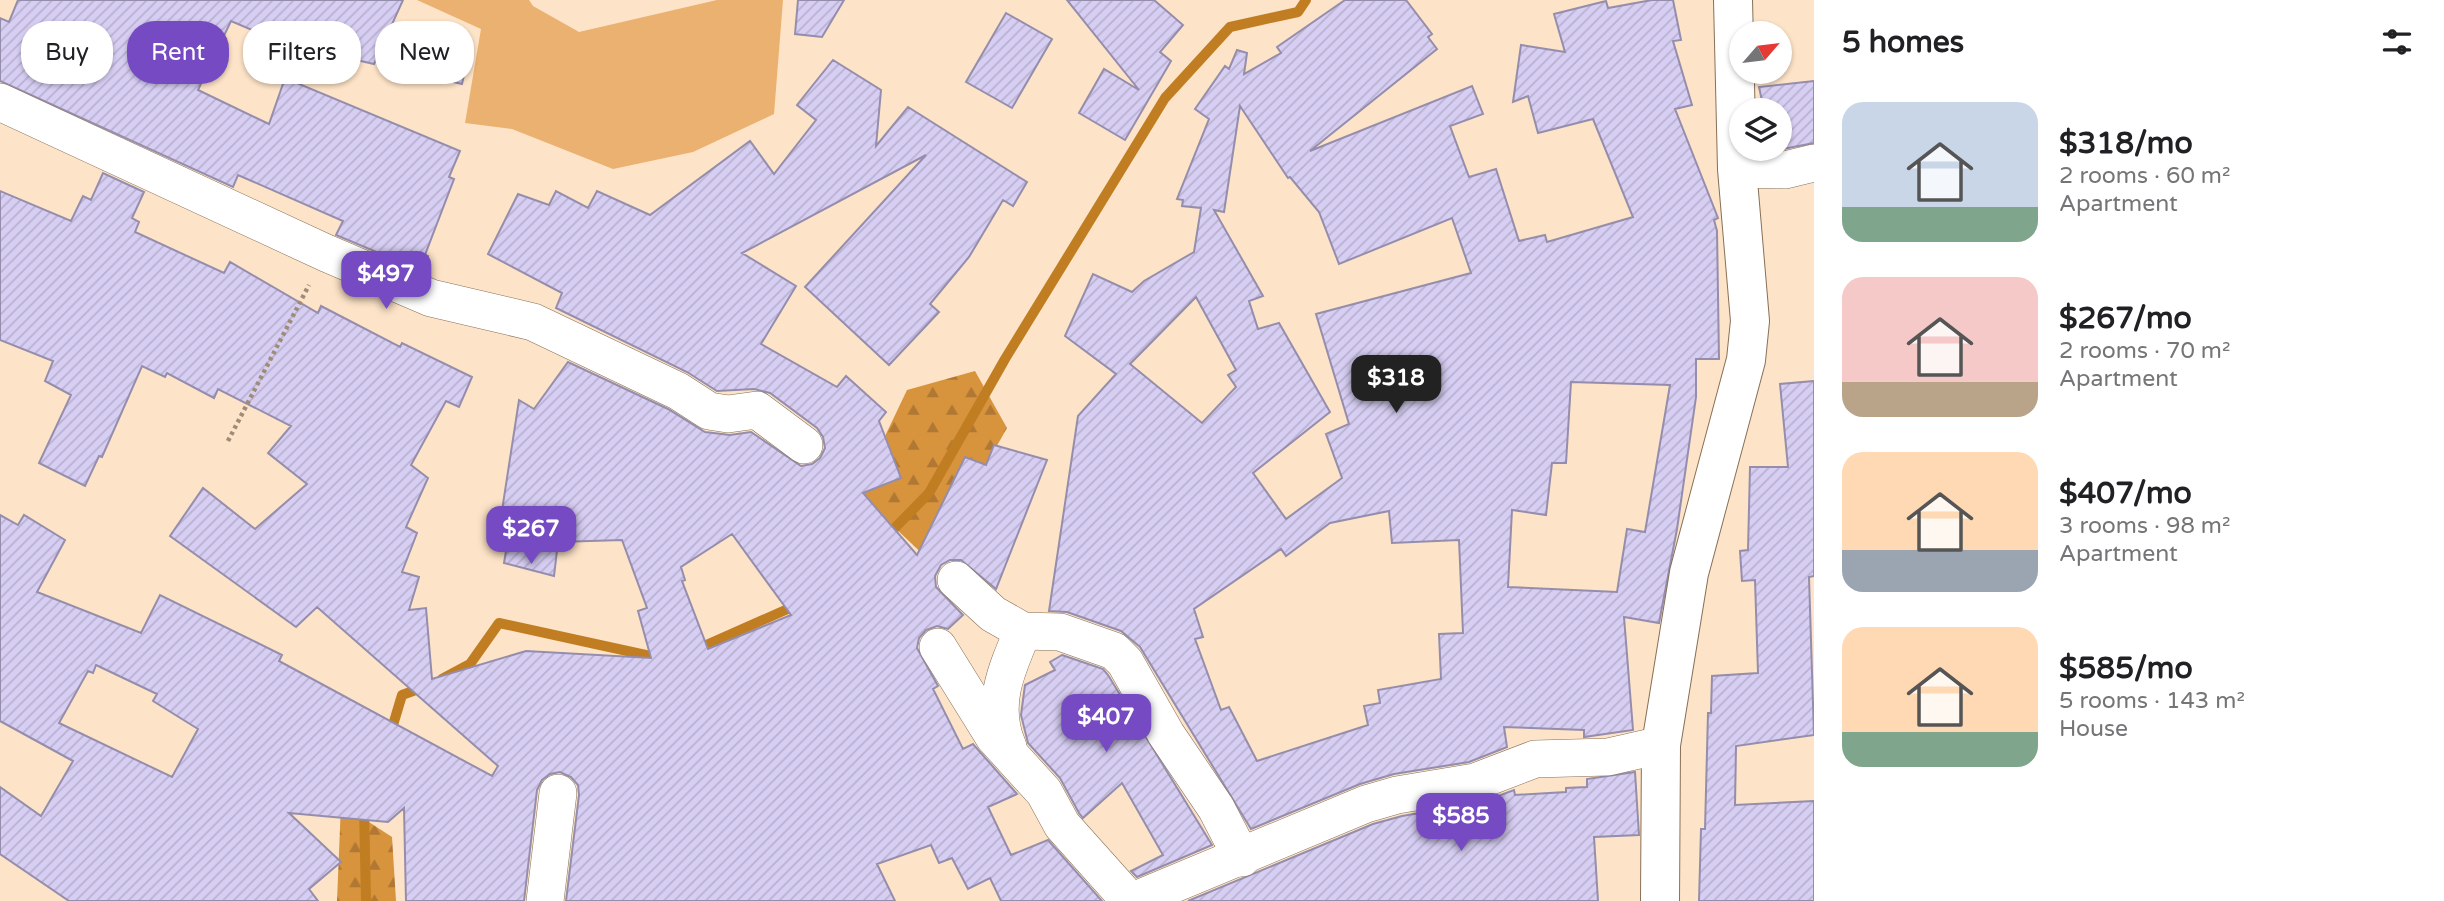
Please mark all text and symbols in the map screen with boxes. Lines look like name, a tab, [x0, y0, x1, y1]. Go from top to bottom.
chip: Buy	[21, 21, 113, 84]
chip: Rent	[127, 21, 229, 84]
chip: Filters	[243, 21, 361, 84]
chip: New	[375, 21, 474, 84]
north arrow	[1729, 21, 1792, 84]
map controls	[1729, 21, 1792, 161]
icon: filters	[2378, 23, 2416, 61]
text: 5 homes	[1842, 24, 1964, 61]
button: layers	[1729, 98, 1792, 161]
text: $318/mo	[2059, 125, 2193, 162]
icon: home	[1898, 130, 1982, 214]
text: 2 rooms · 60 m²	[2059, 162, 2230, 190]
text: Apartment	[2059, 190, 2178, 218]
pin: $497	[345, 252, 427, 311]
text: $497	[357, 260, 415, 288]
text: $267/mo	[2059, 300, 2192, 337]
icon: home	[1898, 305, 1982, 389]
text: 2 rooms · 70 m²	[2059, 337, 2230, 365]
pin: $318	[1355, 356, 1437, 415]
text: $318	[1367, 364, 1425, 392]
text: Apartment	[2059, 365, 2178, 393]
text: $407/mo	[2059, 475, 2192, 512]
icon: home	[1898, 480, 1982, 564]
pin: $267	[490, 506, 572, 566]
text: 3 rooms · 98 m²	[2059, 512, 2230, 540]
text: $267	[502, 515, 560, 543]
text: Apartment	[2059, 540, 2178, 568]
text: $585/mo	[2059, 650, 2193, 687]
icon: home	[1898, 655, 1982, 739]
text: 5 rooms · 143 m²	[2059, 687, 2245, 715]
pin: $407	[1065, 694, 1147, 754]
text: $407	[1077, 703, 1135, 731]
text: House	[2059, 715, 2128, 743]
pin: $585	[1420, 794, 1502, 853]
text: $585	[1432, 802, 1490, 830]

